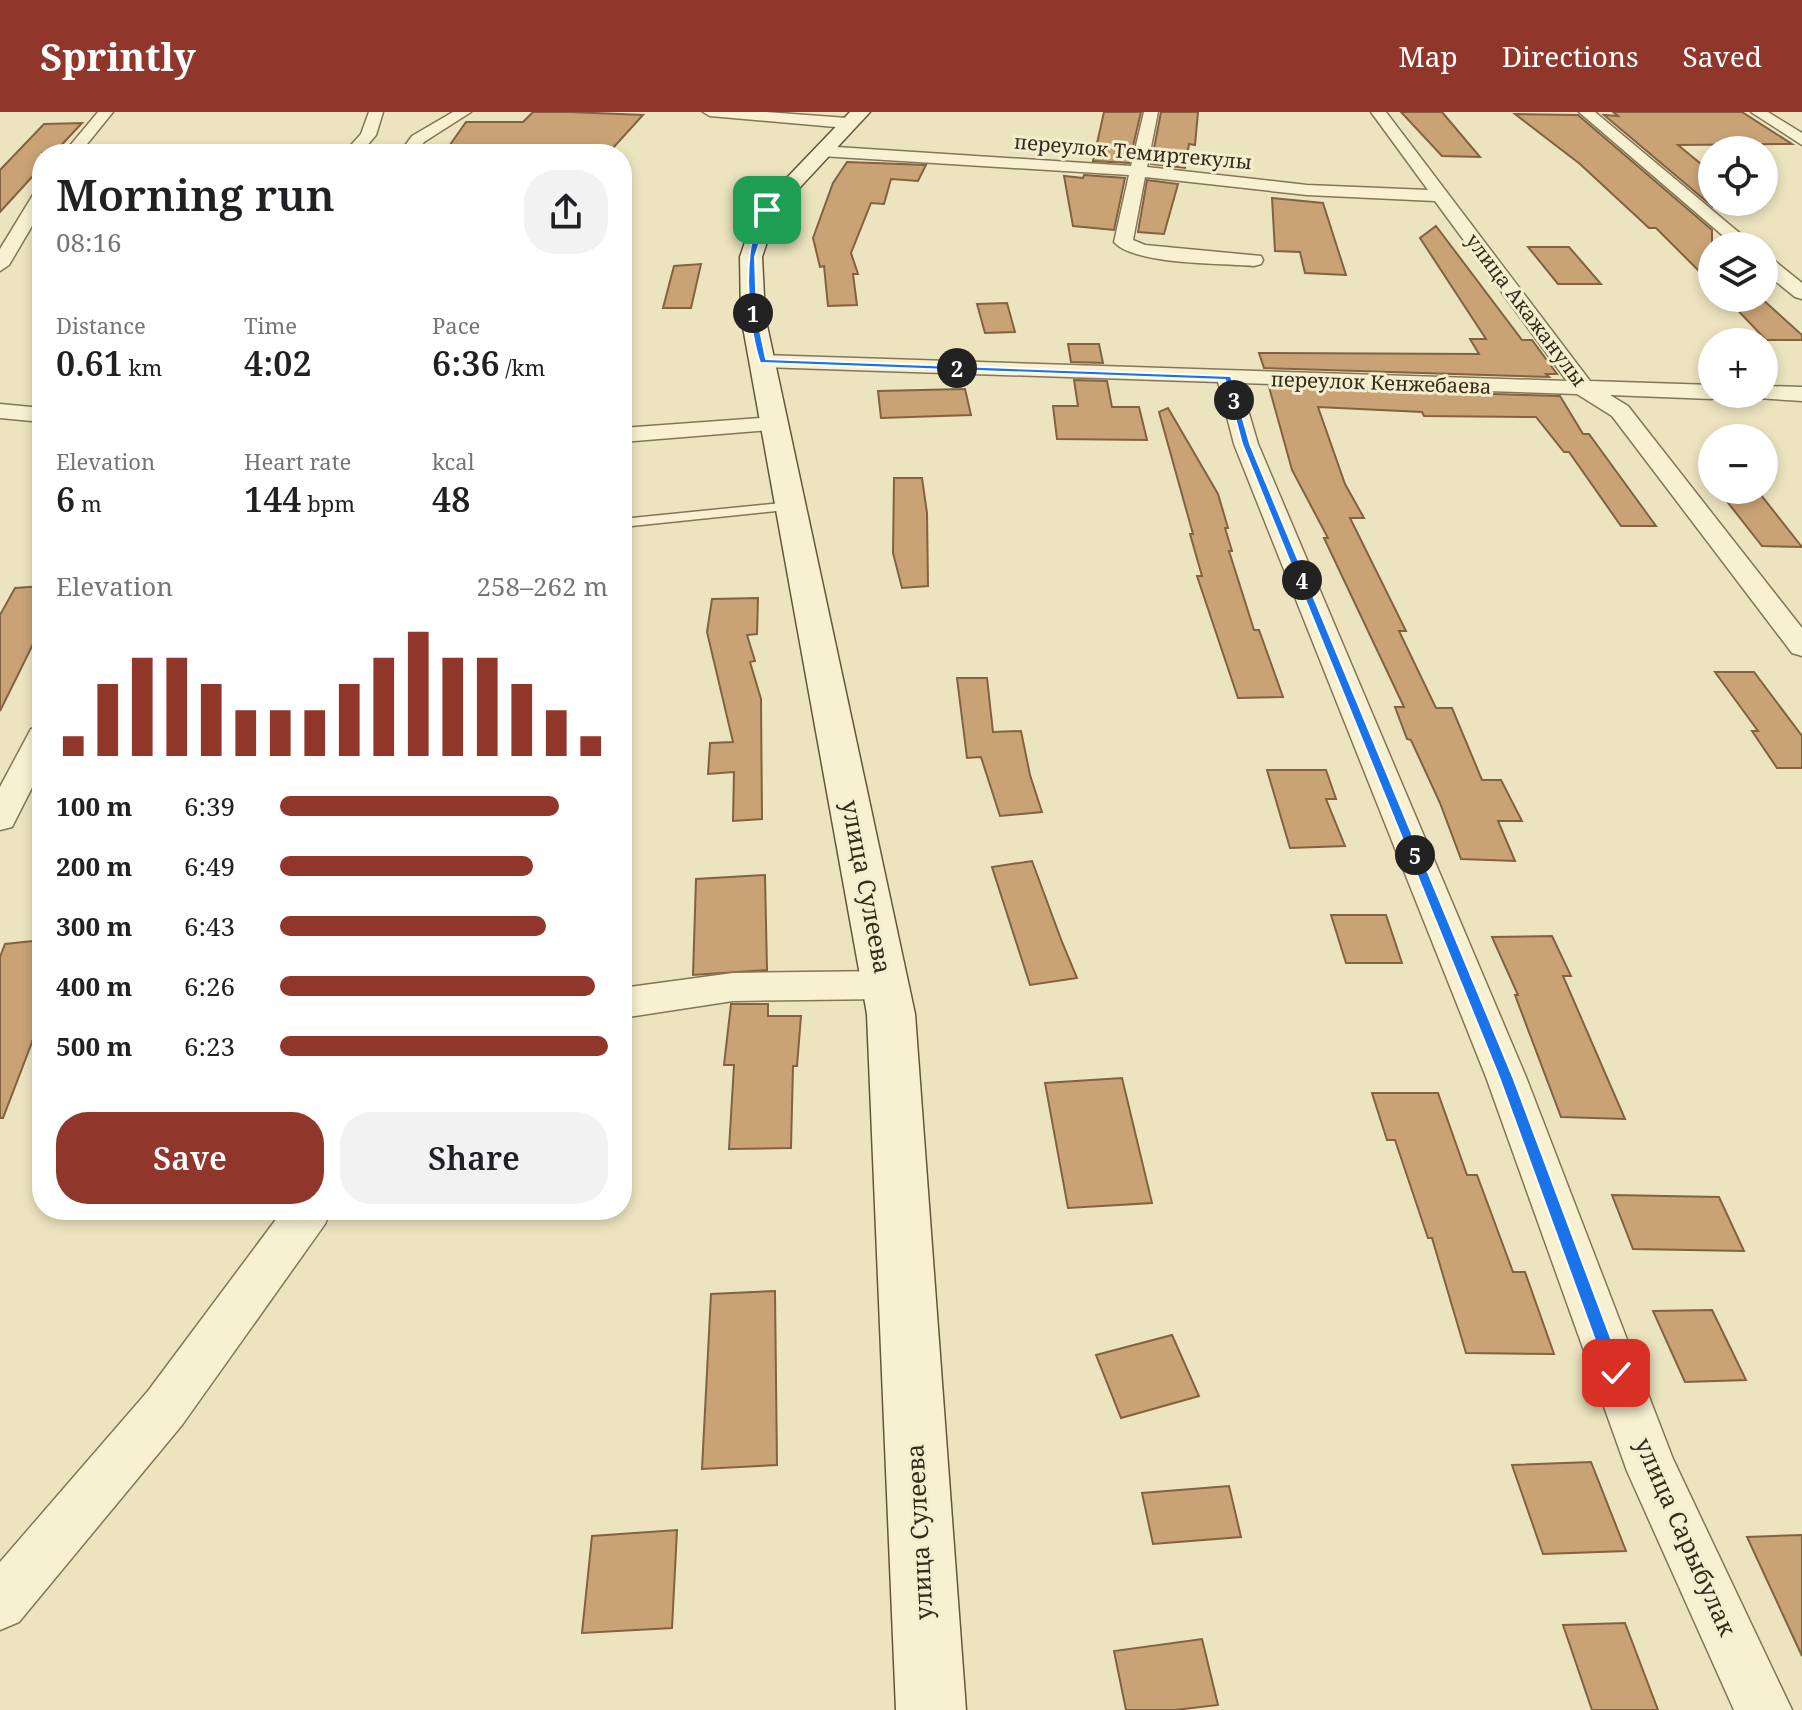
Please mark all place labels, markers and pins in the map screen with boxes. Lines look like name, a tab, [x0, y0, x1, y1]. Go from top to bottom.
pin	[733, 176, 801, 244]
pin: 1	[733, 293, 773, 333]
pin: 2	[937, 348, 977, 388]
pin: 3	[1214, 380, 1254, 420]
pin: 4	[1282, 560, 1322, 600]
pin: 5	[1395, 835, 1435, 875]
pin	[1582, 1339, 1650, 1407]

